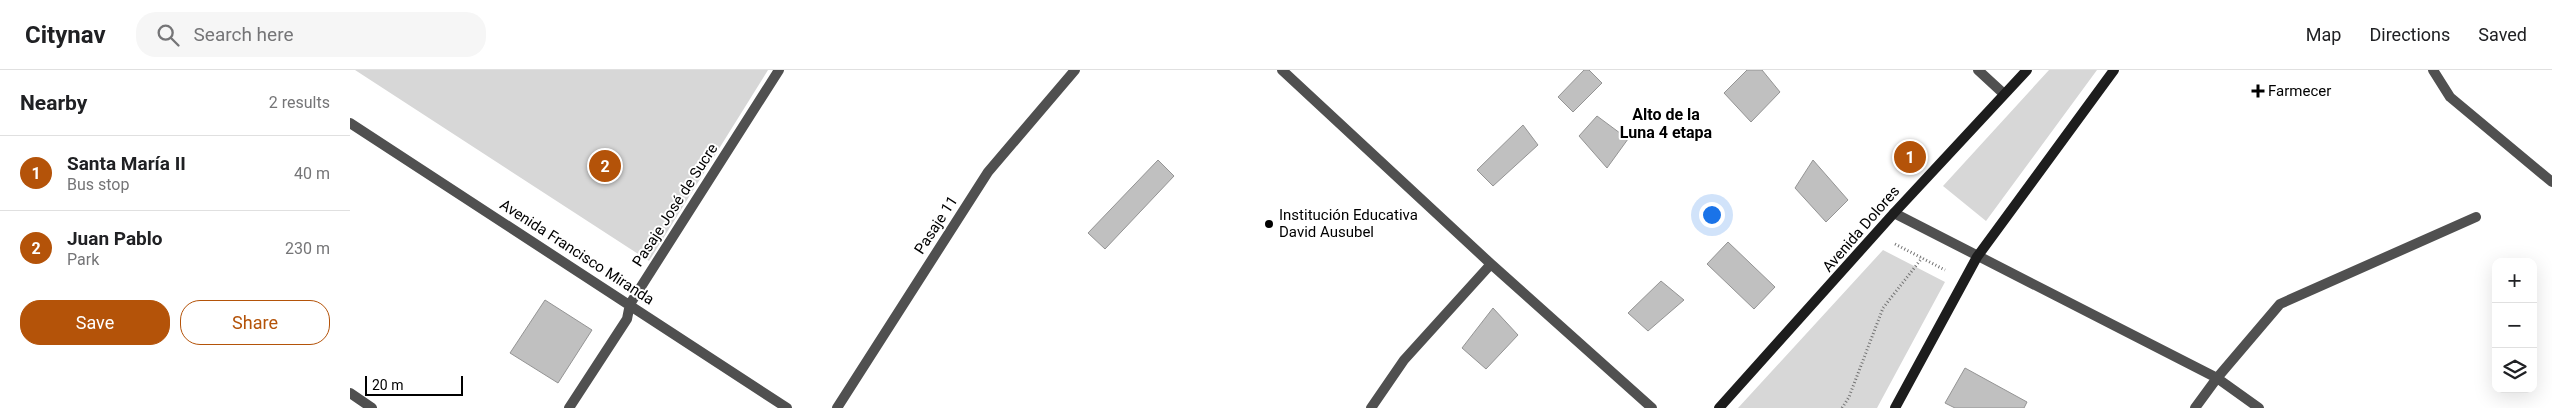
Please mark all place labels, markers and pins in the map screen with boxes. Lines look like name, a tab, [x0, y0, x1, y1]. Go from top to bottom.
place label: Farmecer	[2268, 82, 2331, 100]
marker: Farmecer	[2252, 85, 2264, 97]
pin: 1	[1894, 138, 1926, 176]
pin: 2	[589, 147, 621, 185]
place label: Institución Educativa David Ausubel	[1279, 206, 1418, 241]
marker: Institución Educativa David Ausubel	[1263, 218, 1275, 230]

